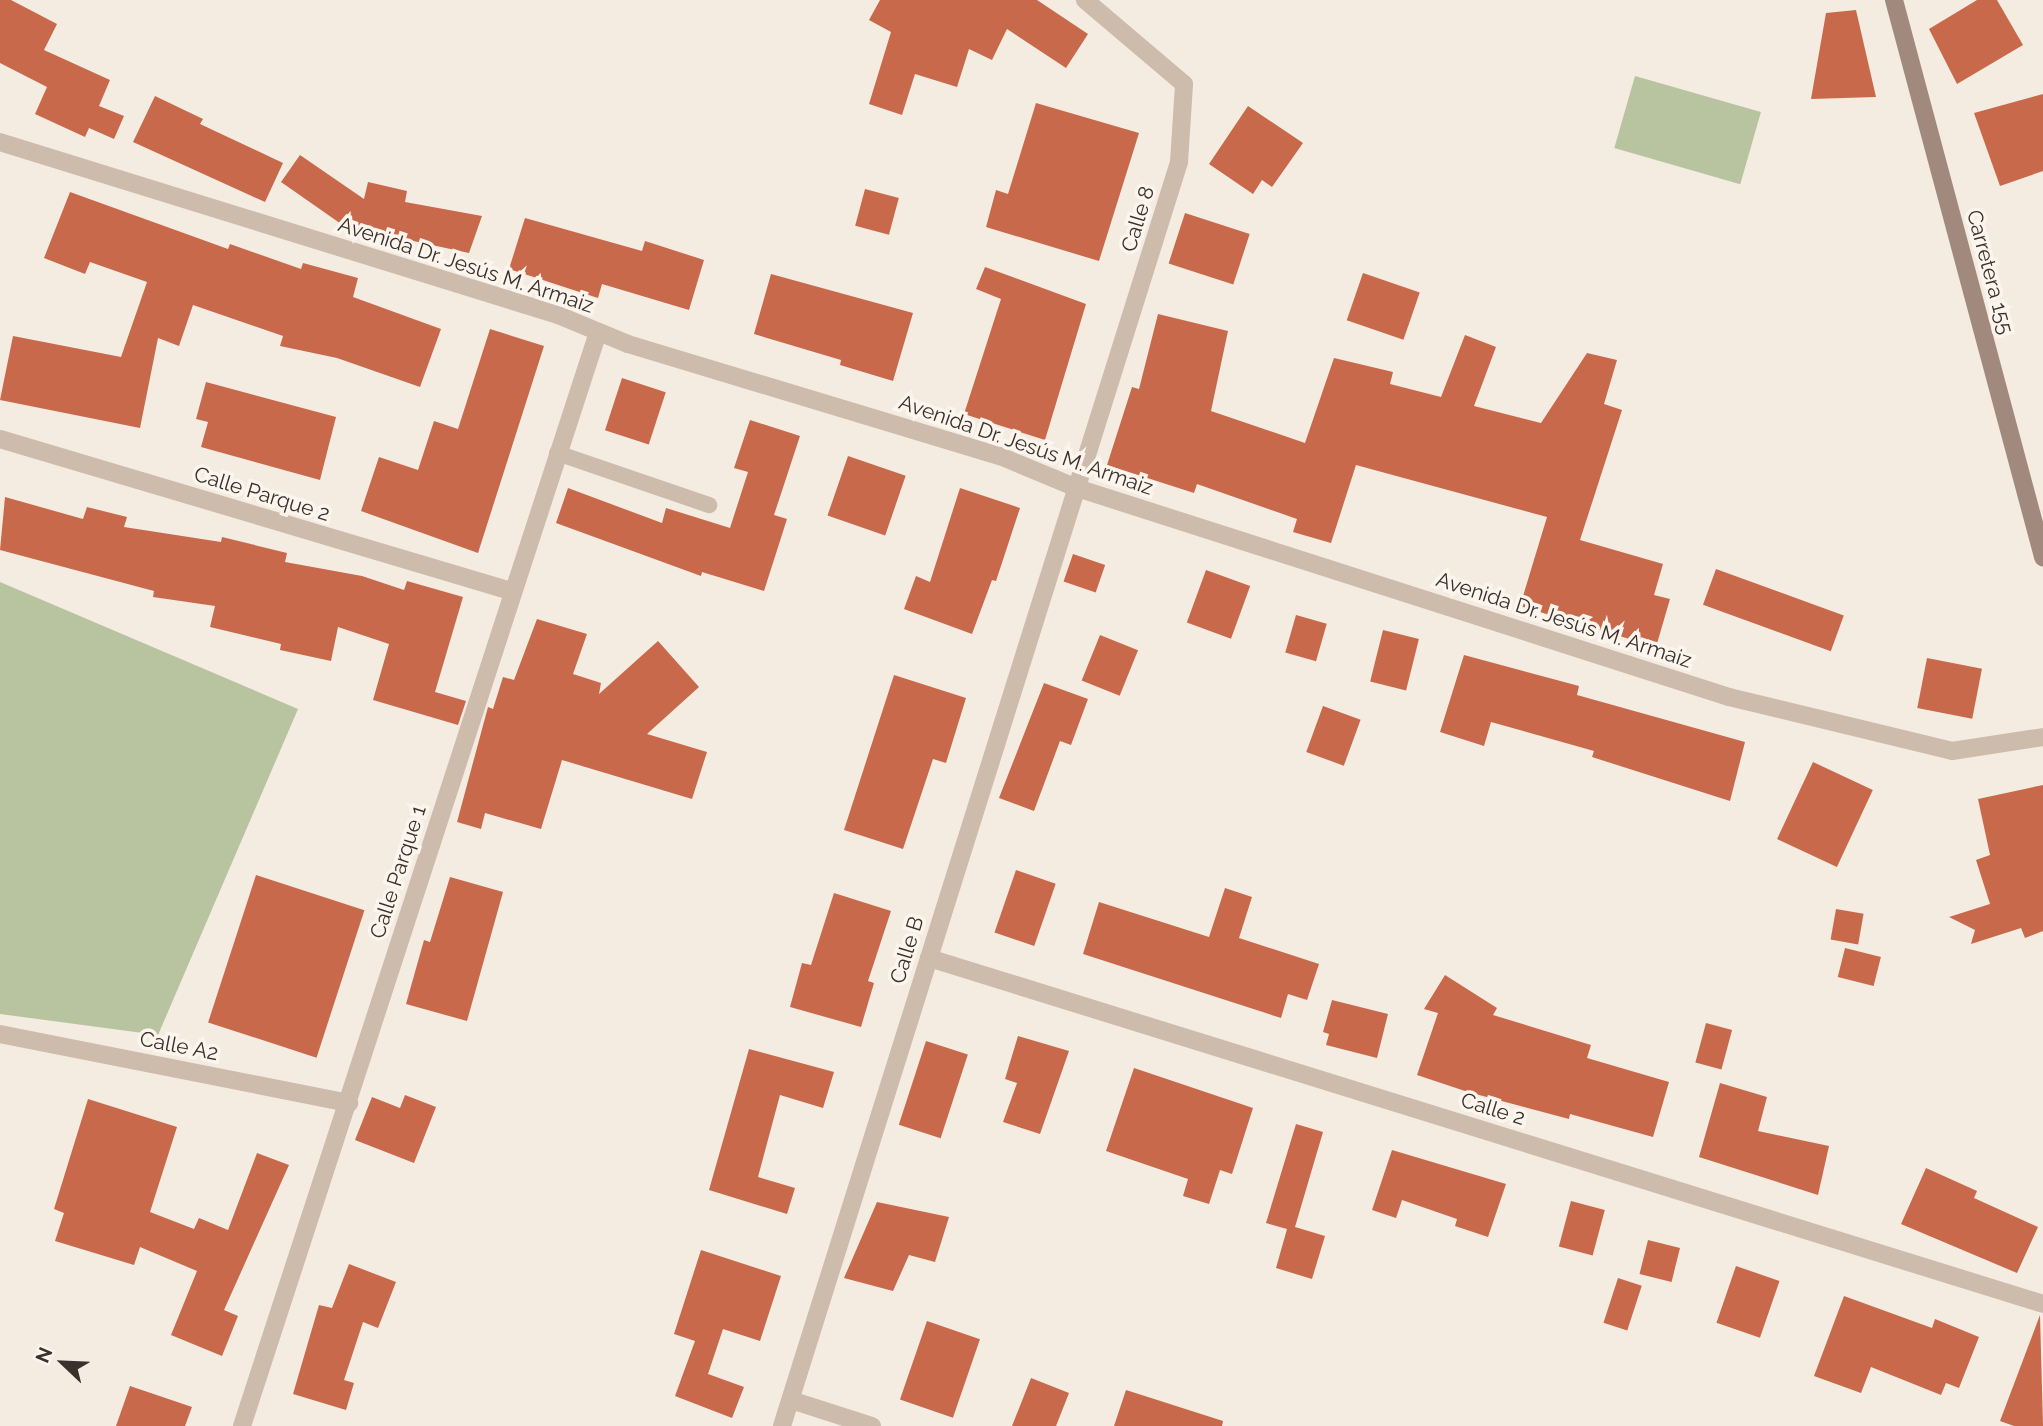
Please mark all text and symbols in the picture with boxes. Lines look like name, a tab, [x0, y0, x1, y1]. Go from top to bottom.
street label: Calle 8	[1116, 183, 1160, 255]
street label: Carretera 155	[1961, 207, 2019, 337]
street label: Avenida Dr. Jesús M. Armaiz	[335, 212, 597, 318]
street label: Avenida Dr. Jesús M. Armaiz	[895, 389, 1157, 501]
street label: Calle Parque 2	[191, 461, 333, 527]
street label: Avenida Dr. Jesús M. Armaiz	[1433, 567, 1695, 673]
street label: Calle Parque 1	[365, 802, 431, 942]
street label: Calle B	[885, 913, 929, 987]
street label: Calle A2	[137, 1026, 221, 1066]
street label: Calle 2	[1458, 1087, 1528, 1131]
north arrow	[28, 1328, 98, 1398]
text: N	[31, 1344, 57, 1366]

